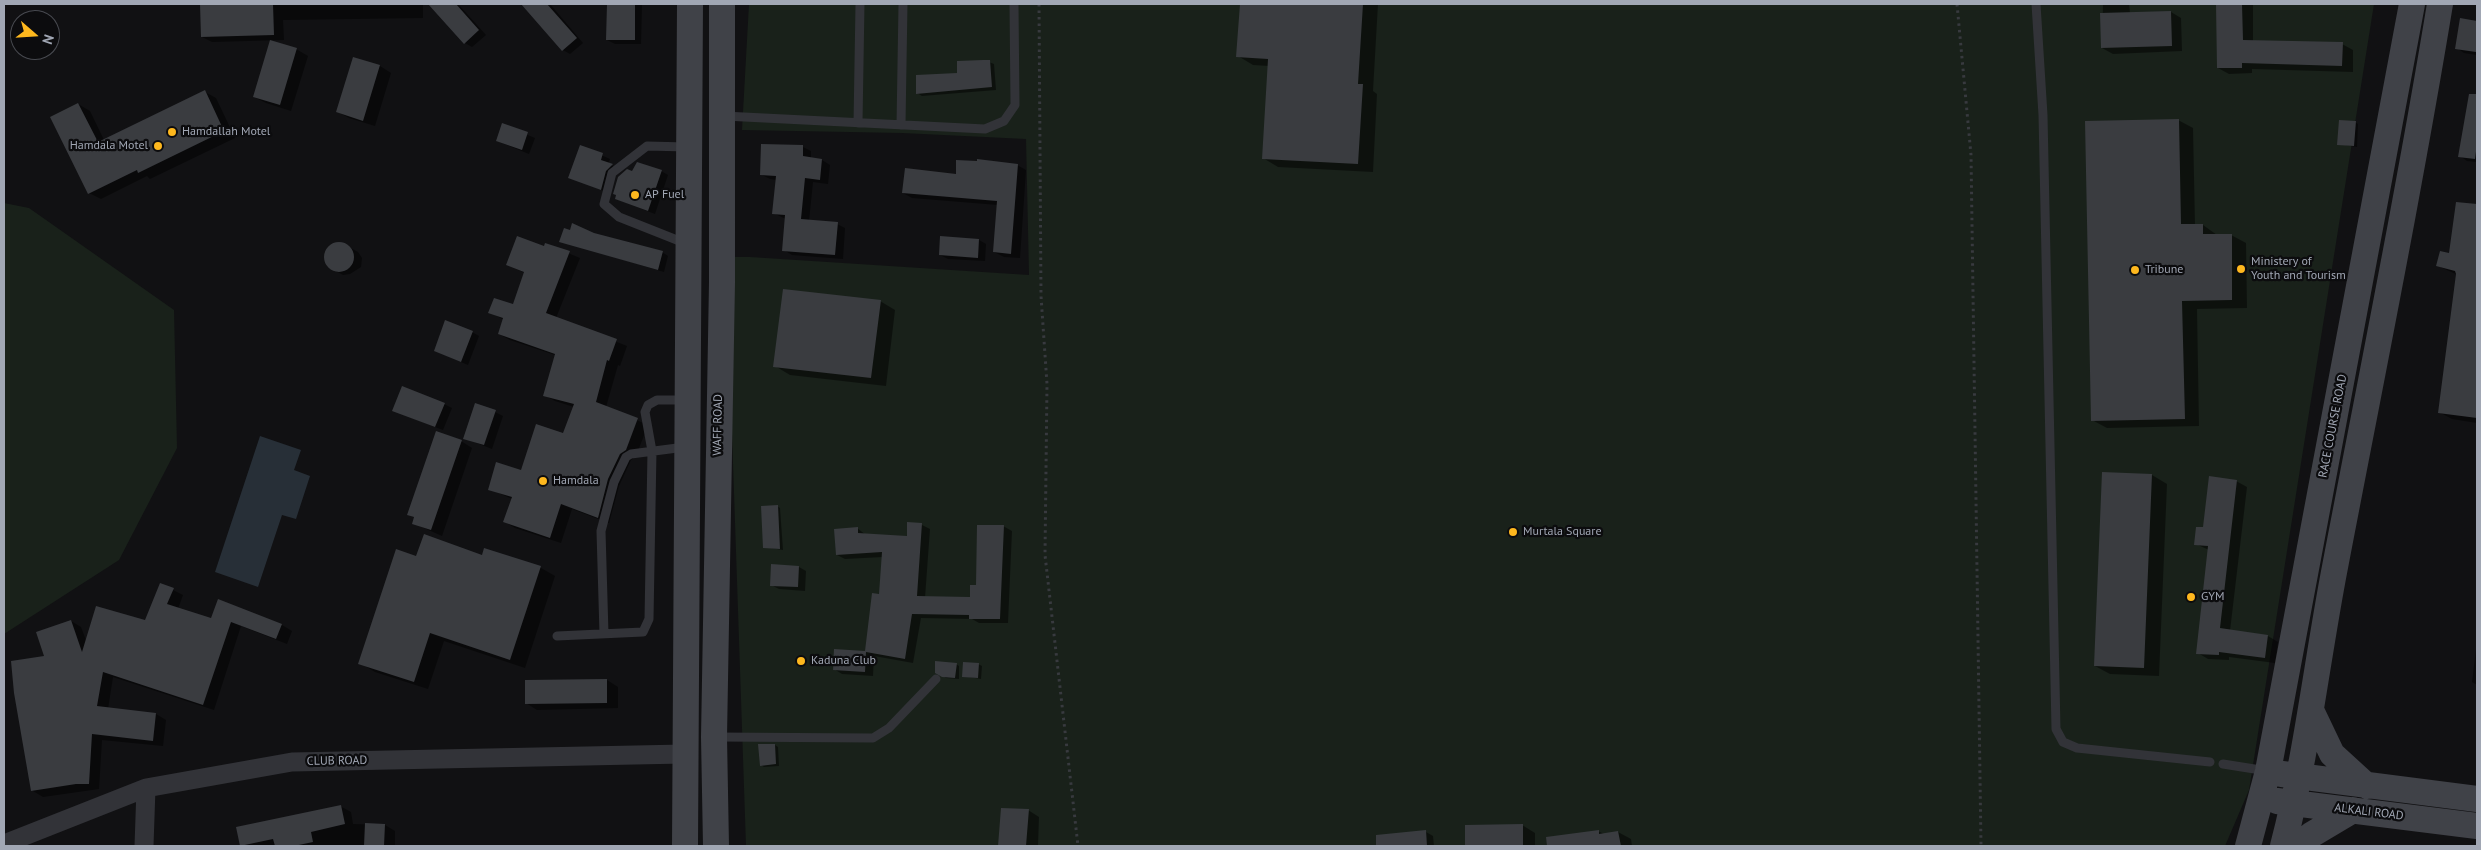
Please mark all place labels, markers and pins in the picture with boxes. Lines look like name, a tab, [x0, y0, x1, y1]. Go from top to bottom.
place label: Hamdallah Motel	[182, 125, 270, 139]
marker: Hamdallah Motel	[166, 126, 178, 138]
place label: Hamdala Motel	[70, 139, 148, 153]
marker: Hamdala Motel	[152, 140, 164, 152]
place label: AP Fuel	[645, 188, 684, 202]
marker: AP Fuel	[629, 189, 641, 201]
place label: Ministery of Youth and Tourism	[2251, 255, 2346, 283]
place label: Tribune	[2145, 263, 2183, 277]
marker: Ministery of Youth and Tourism	[2235, 263, 2247, 275]
marker: Tribune	[2129, 264, 2141, 276]
place label: Hamdala	[553, 474, 599, 488]
marker: Hamdala	[537, 475, 549, 487]
place label: Murtala Square	[1523, 525, 1601, 539]
marker: Murtala Square	[1507, 526, 1519, 538]
place label: GYM	[2201, 590, 2225, 604]
marker: GYM	[2185, 591, 2197, 603]
place label: Kaduna Club	[811, 654, 876, 668]
marker: Kaduna Club	[795, 655, 807, 667]

